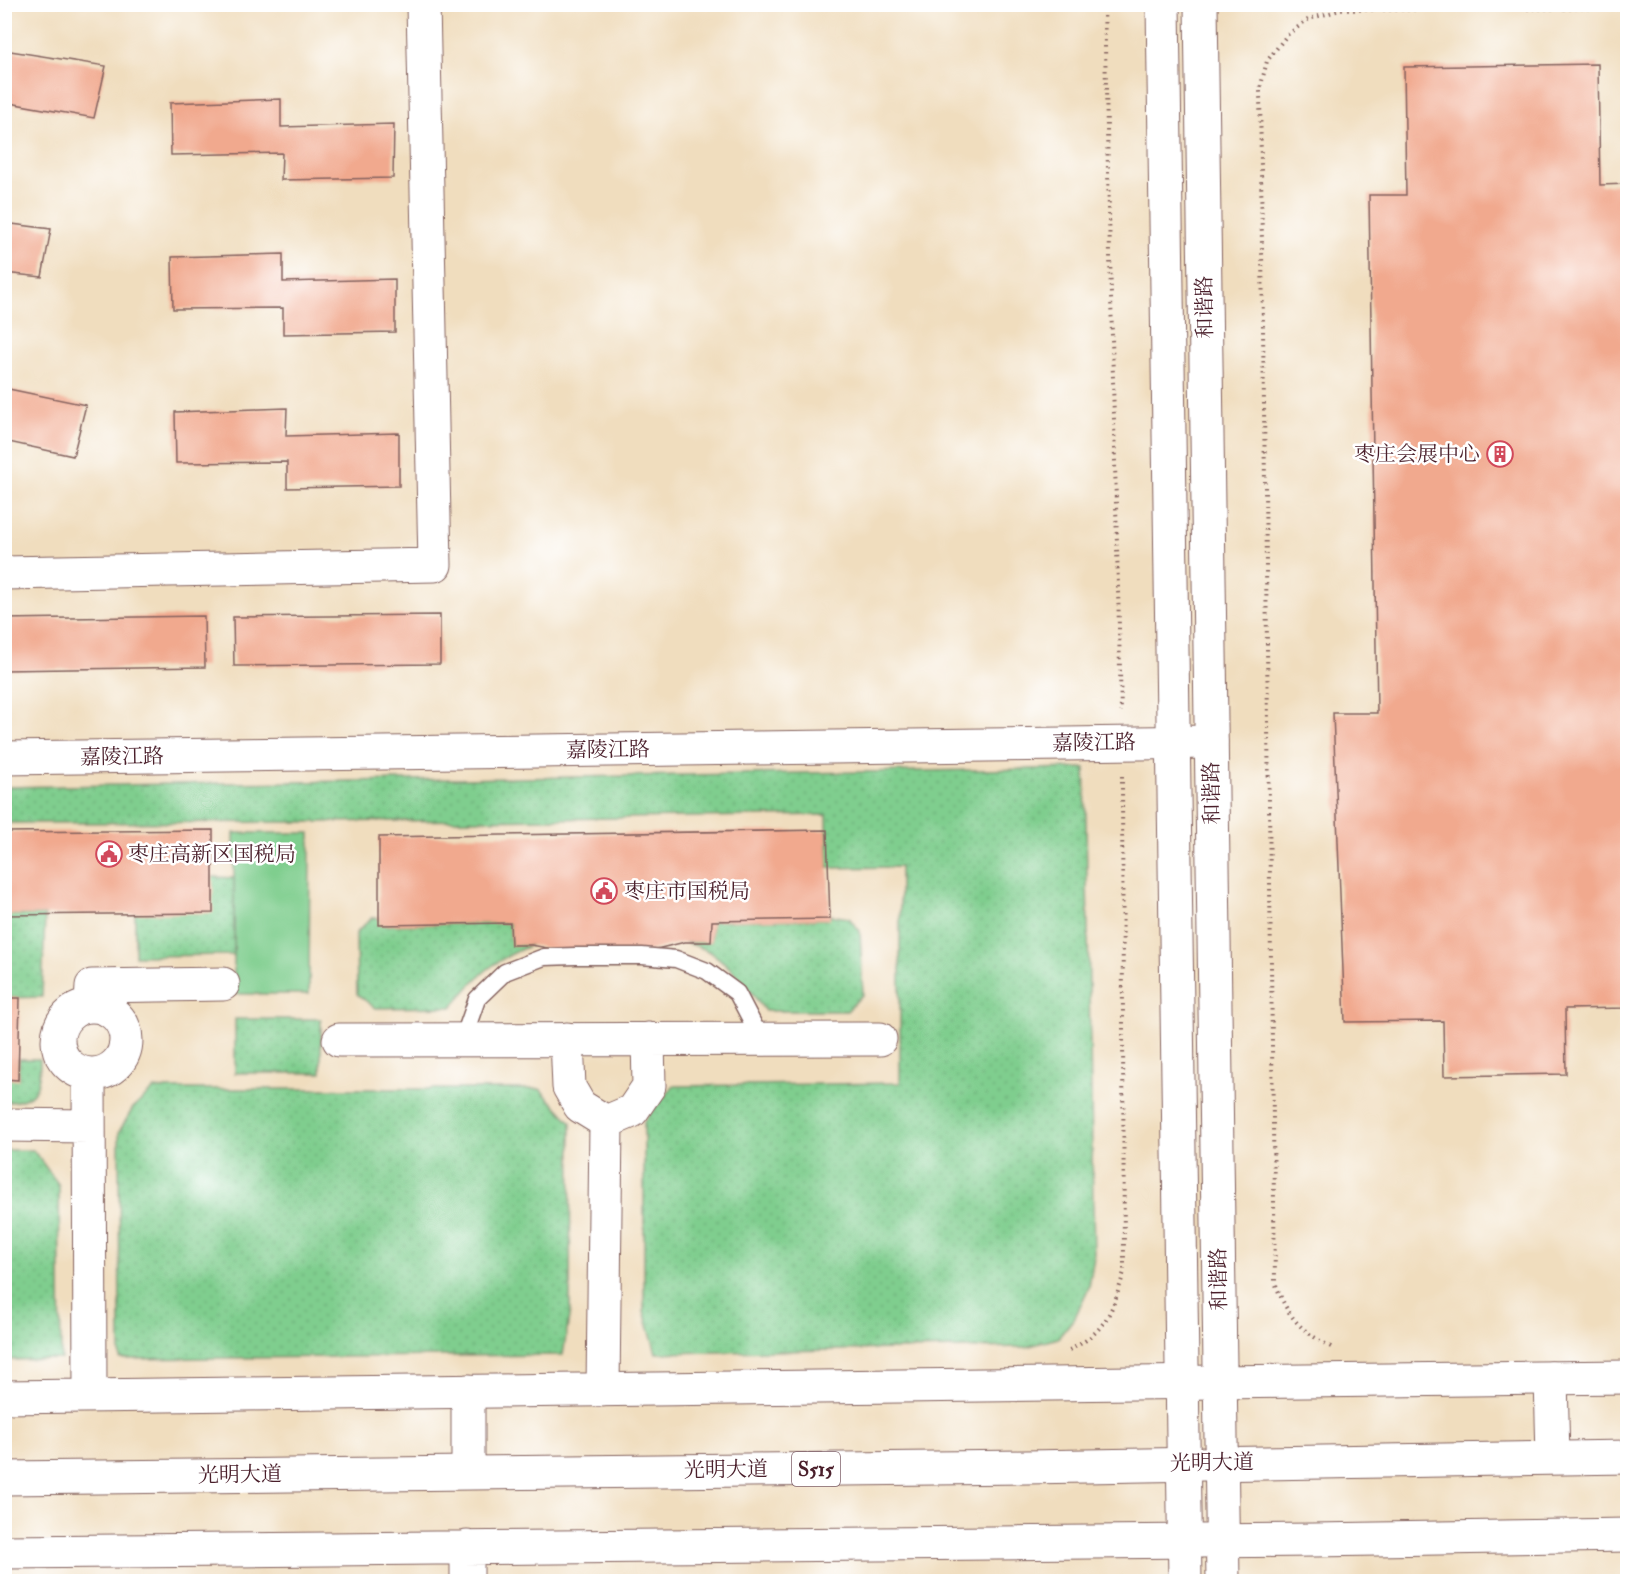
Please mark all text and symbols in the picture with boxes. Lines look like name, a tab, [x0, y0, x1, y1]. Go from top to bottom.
street label: 和谐路	[1191, 275, 1219, 339]
building icon: 枣庄会展中心	[1485, 439, 1515, 469]
place label: 枣庄会展中心	[1354, 441, 1480, 468]
street label: 嘉陵江路	[1052, 729, 1136, 757]
street label: 嘉陵江路	[566, 736, 650, 764]
street label: 嘉陵江路	[80, 743, 164, 771]
street label: 和谐路	[1198, 761, 1226, 825]
public building icon: 枣庄高新区国税局	[94, 839, 124, 869]
place label: 枣庄高新区国税局	[128, 841, 296, 868]
public building icon: 枣庄市国税局	[589, 876, 619, 906]
place label: 枣庄市国税局	[624, 878, 750, 905]
street label: 和谐路	[1205, 1247, 1233, 1311]
street label: 光明大道	[1170, 1449, 1254, 1477]
road number: S515	[792, 1452, 840, 1486]
street label: 光明大道	[684, 1456, 768, 1484]
street label: 光明大道	[198, 1461, 282, 1489]

